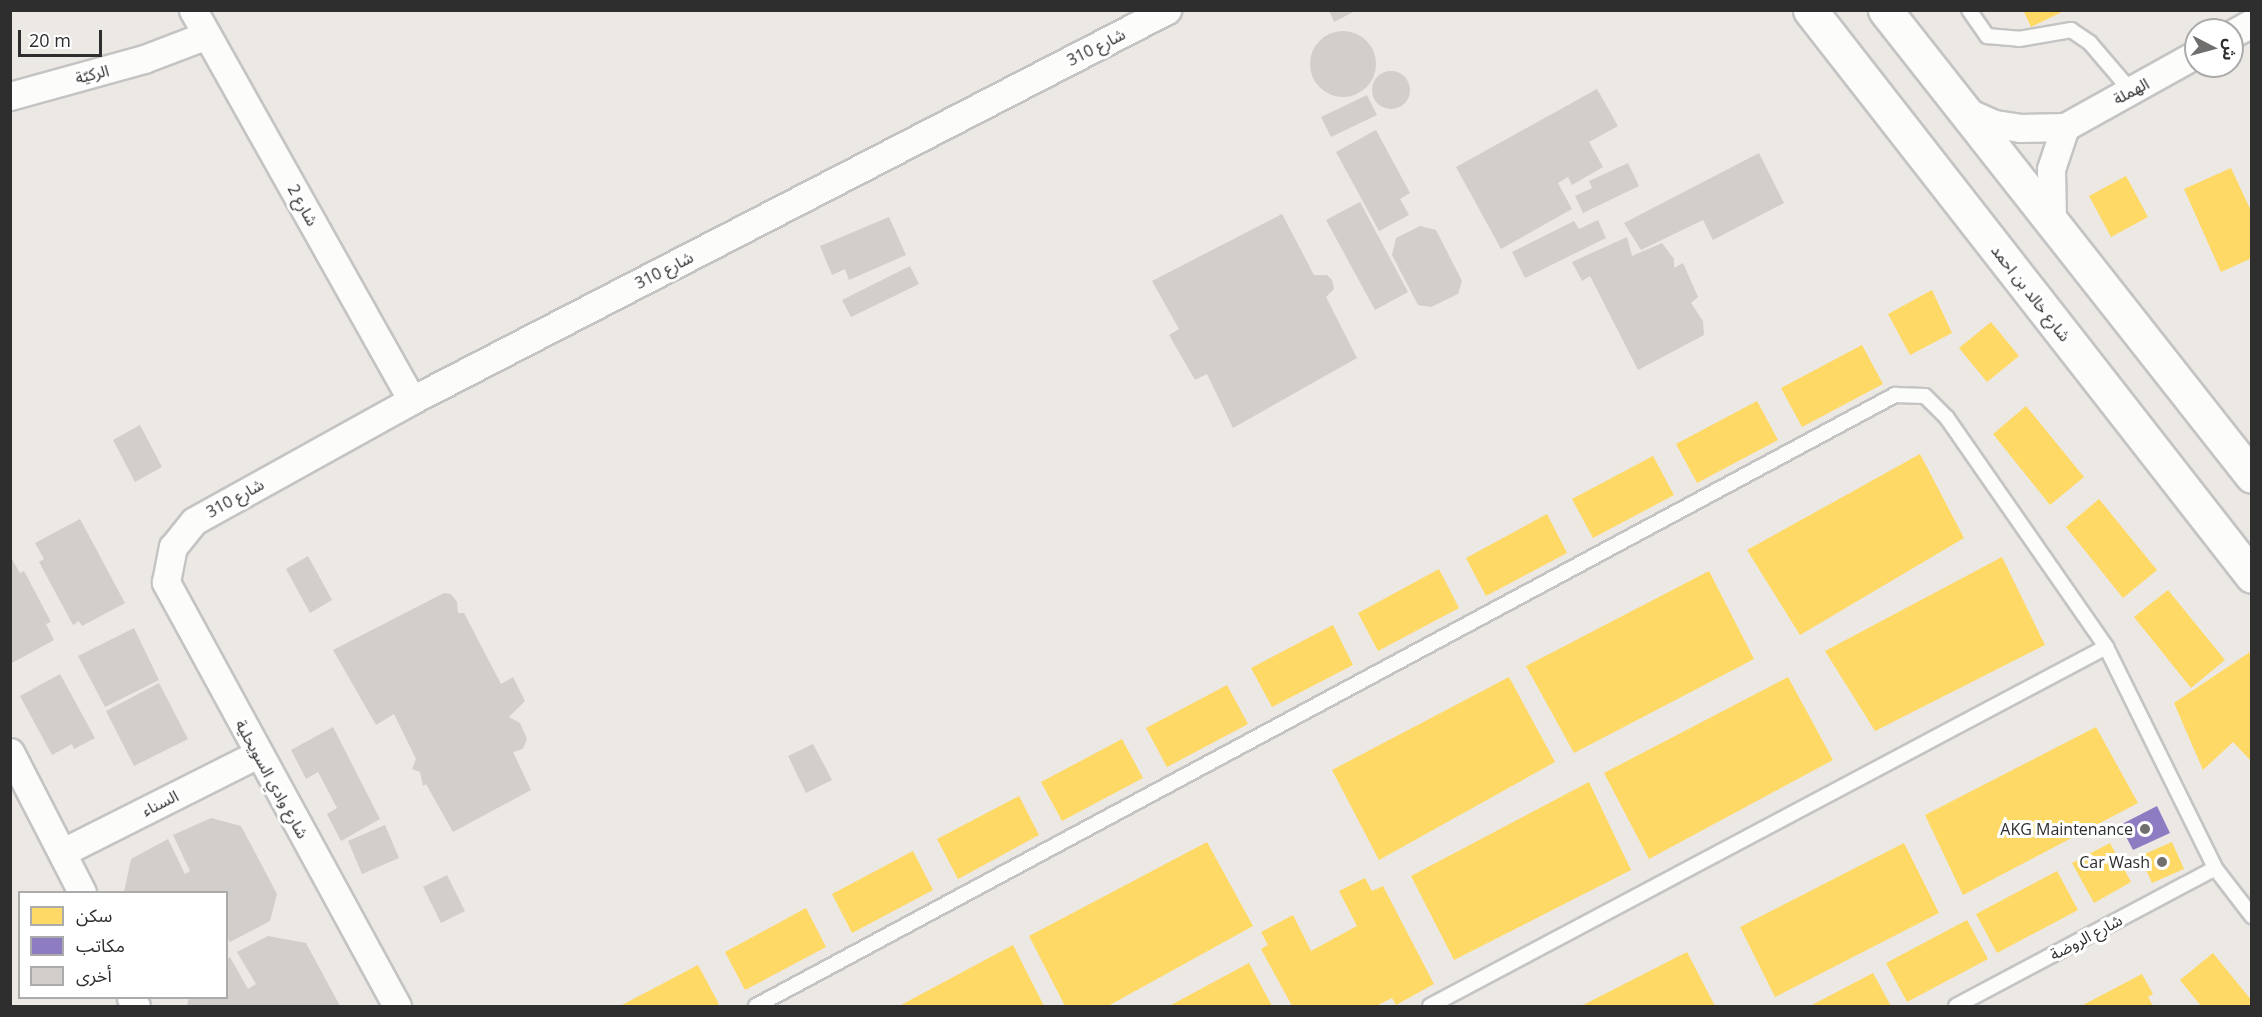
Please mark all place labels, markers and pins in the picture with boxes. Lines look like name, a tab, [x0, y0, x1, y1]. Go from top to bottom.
place label: AKG Maintenance	[2000, 819, 2133, 839]
marker: AKG Maintenance	[2138, 822, 2152, 836]
place label: Car Wash	[2079, 852, 2150, 872]
marker: Car Wash	[2155, 855, 2169, 869]

